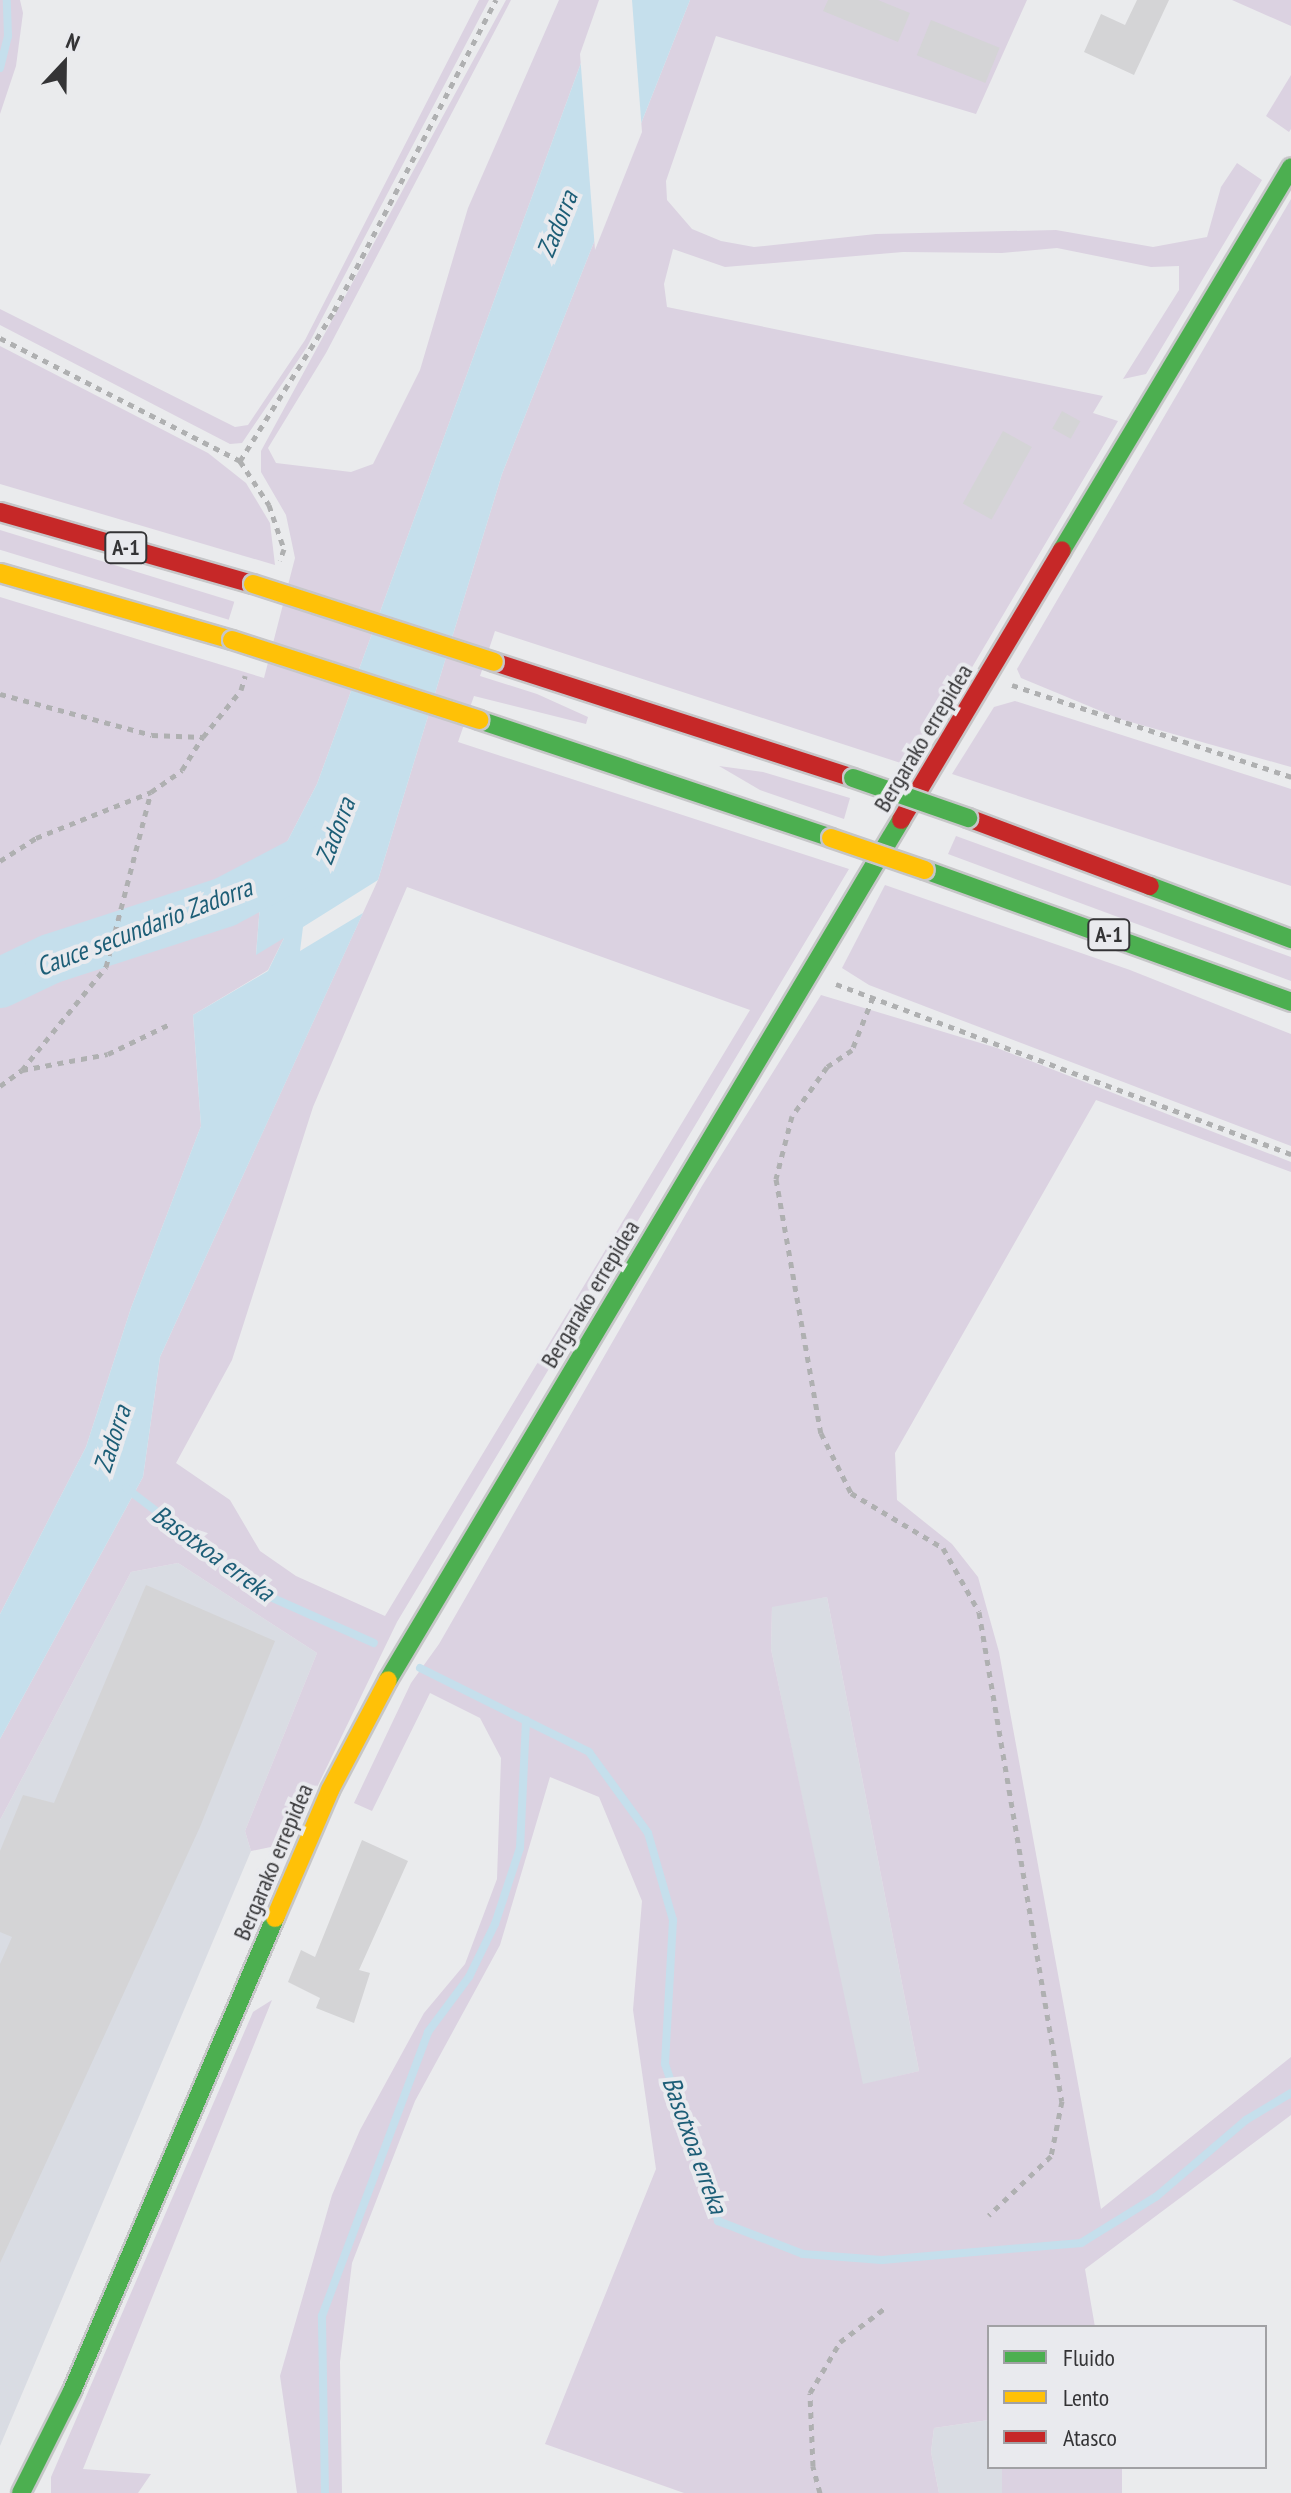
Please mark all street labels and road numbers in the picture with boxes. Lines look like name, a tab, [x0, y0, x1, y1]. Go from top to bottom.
road number: A-1	[104, 530, 148, 566]
street label: Bergarako errepidea	[868, 659, 978, 817]
road number: A-1	[1087, 917, 1131, 953]
street label: Bergarako errepidea	[535, 1215, 645, 1373]
street label: Bergarako errepidea	[227, 1780, 319, 1944]

